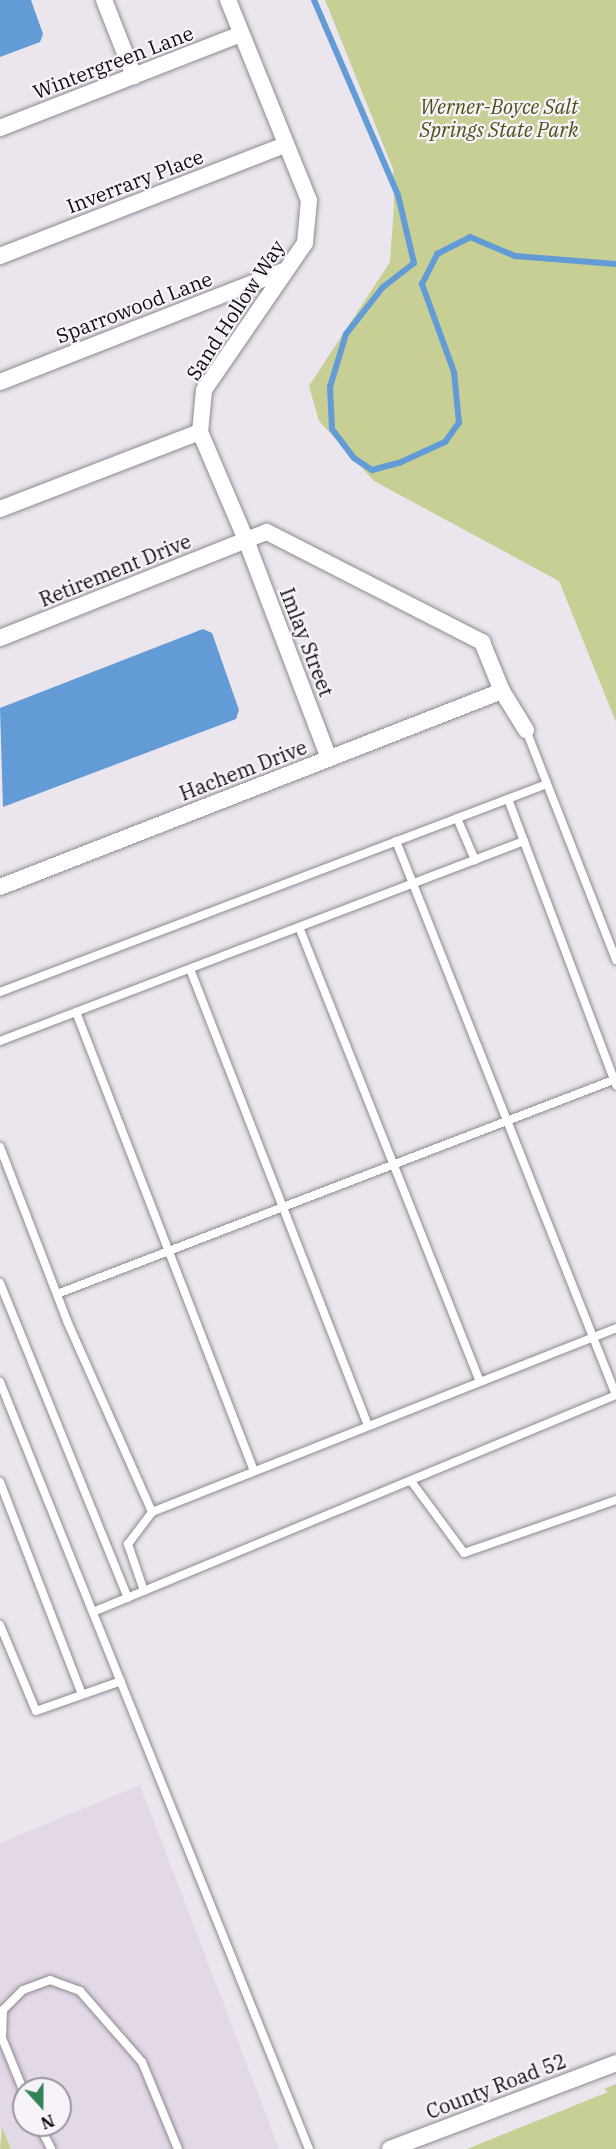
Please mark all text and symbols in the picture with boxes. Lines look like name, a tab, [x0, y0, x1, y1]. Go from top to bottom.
street label: Wintergreen Lane	[29, 20, 197, 104]
park label: Werner-Boyce Salt Springs State Park	[420, 95, 578, 142]
street label: Inverrary Place	[63, 144, 207, 218]
street label: Sand Hollow Way	[181, 235, 289, 385]
street label: Sparrowood Lane	[53, 266, 215, 348]
street label: Retirement Drive	[36, 529, 194, 611]
street label: Imlay Street	[275, 584, 339, 700]
street label: Hachem Drive	[176, 735, 310, 805]
street label: County Road 52	[423, 2048, 569, 2124]
north arrow	[12, 2077, 72, 2137]
text: N	[38, 2110, 57, 2134]

